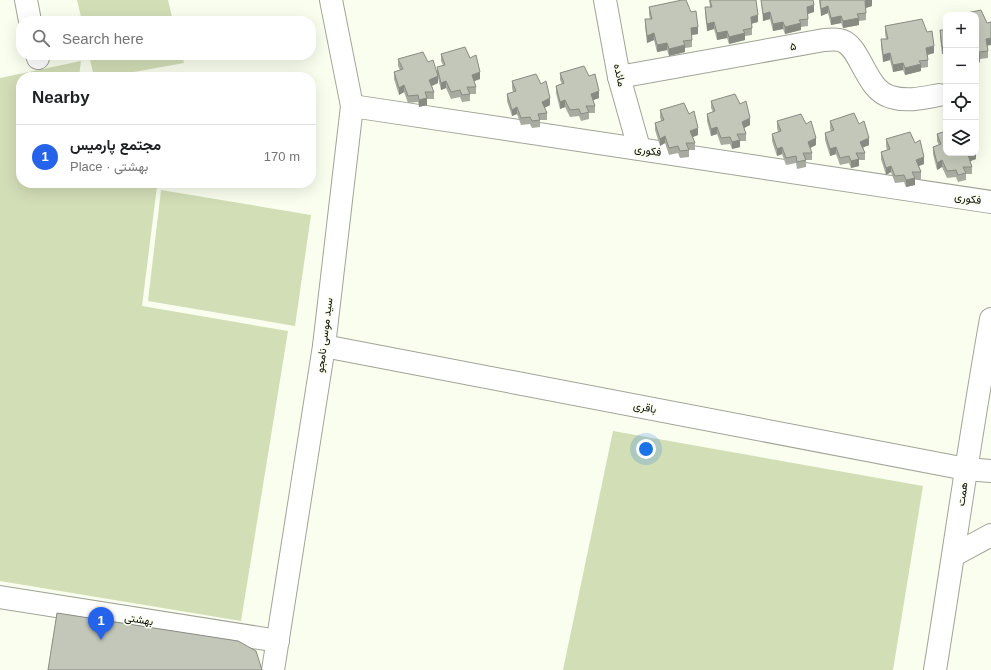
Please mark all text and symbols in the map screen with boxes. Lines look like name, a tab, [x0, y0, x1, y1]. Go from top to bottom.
map controls	[943, 12, 979, 156]
button: +	[943, 12, 979, 48]
search box	[16, 16, 316, 60]
icon: search	[30, 27, 52, 49]
text: Search here	[62, 30, 144, 47]
street label: ۵	[789, 40, 797, 52]
button: −	[943, 48, 979, 84]
street label: مائده	[612, 62, 628, 88]
button: locate	[943, 84, 979, 120]
text: Nearby	[32, 88, 90, 107]
button: layers	[943, 120, 979, 156]
text: مجتمع پارمیس	[70, 136, 161, 153]
street label: فکوری	[634, 142, 662, 159]
text: 1	[41, 149, 49, 164]
text: 170 m	[264, 149, 300, 164]
text: Place · بهشتی	[70, 159, 148, 174]
street label: فکوری	[954, 190, 982, 207]
street label: سید موسی نامجو	[313, 296, 336, 373]
street label: باقری	[632, 399, 658, 416]
your location	[636, 439, 656, 459]
street label: همت	[954, 481, 970, 507]
pin: 1	[88, 607, 114, 640]
street label: بهشتی	[124, 611, 154, 628]

